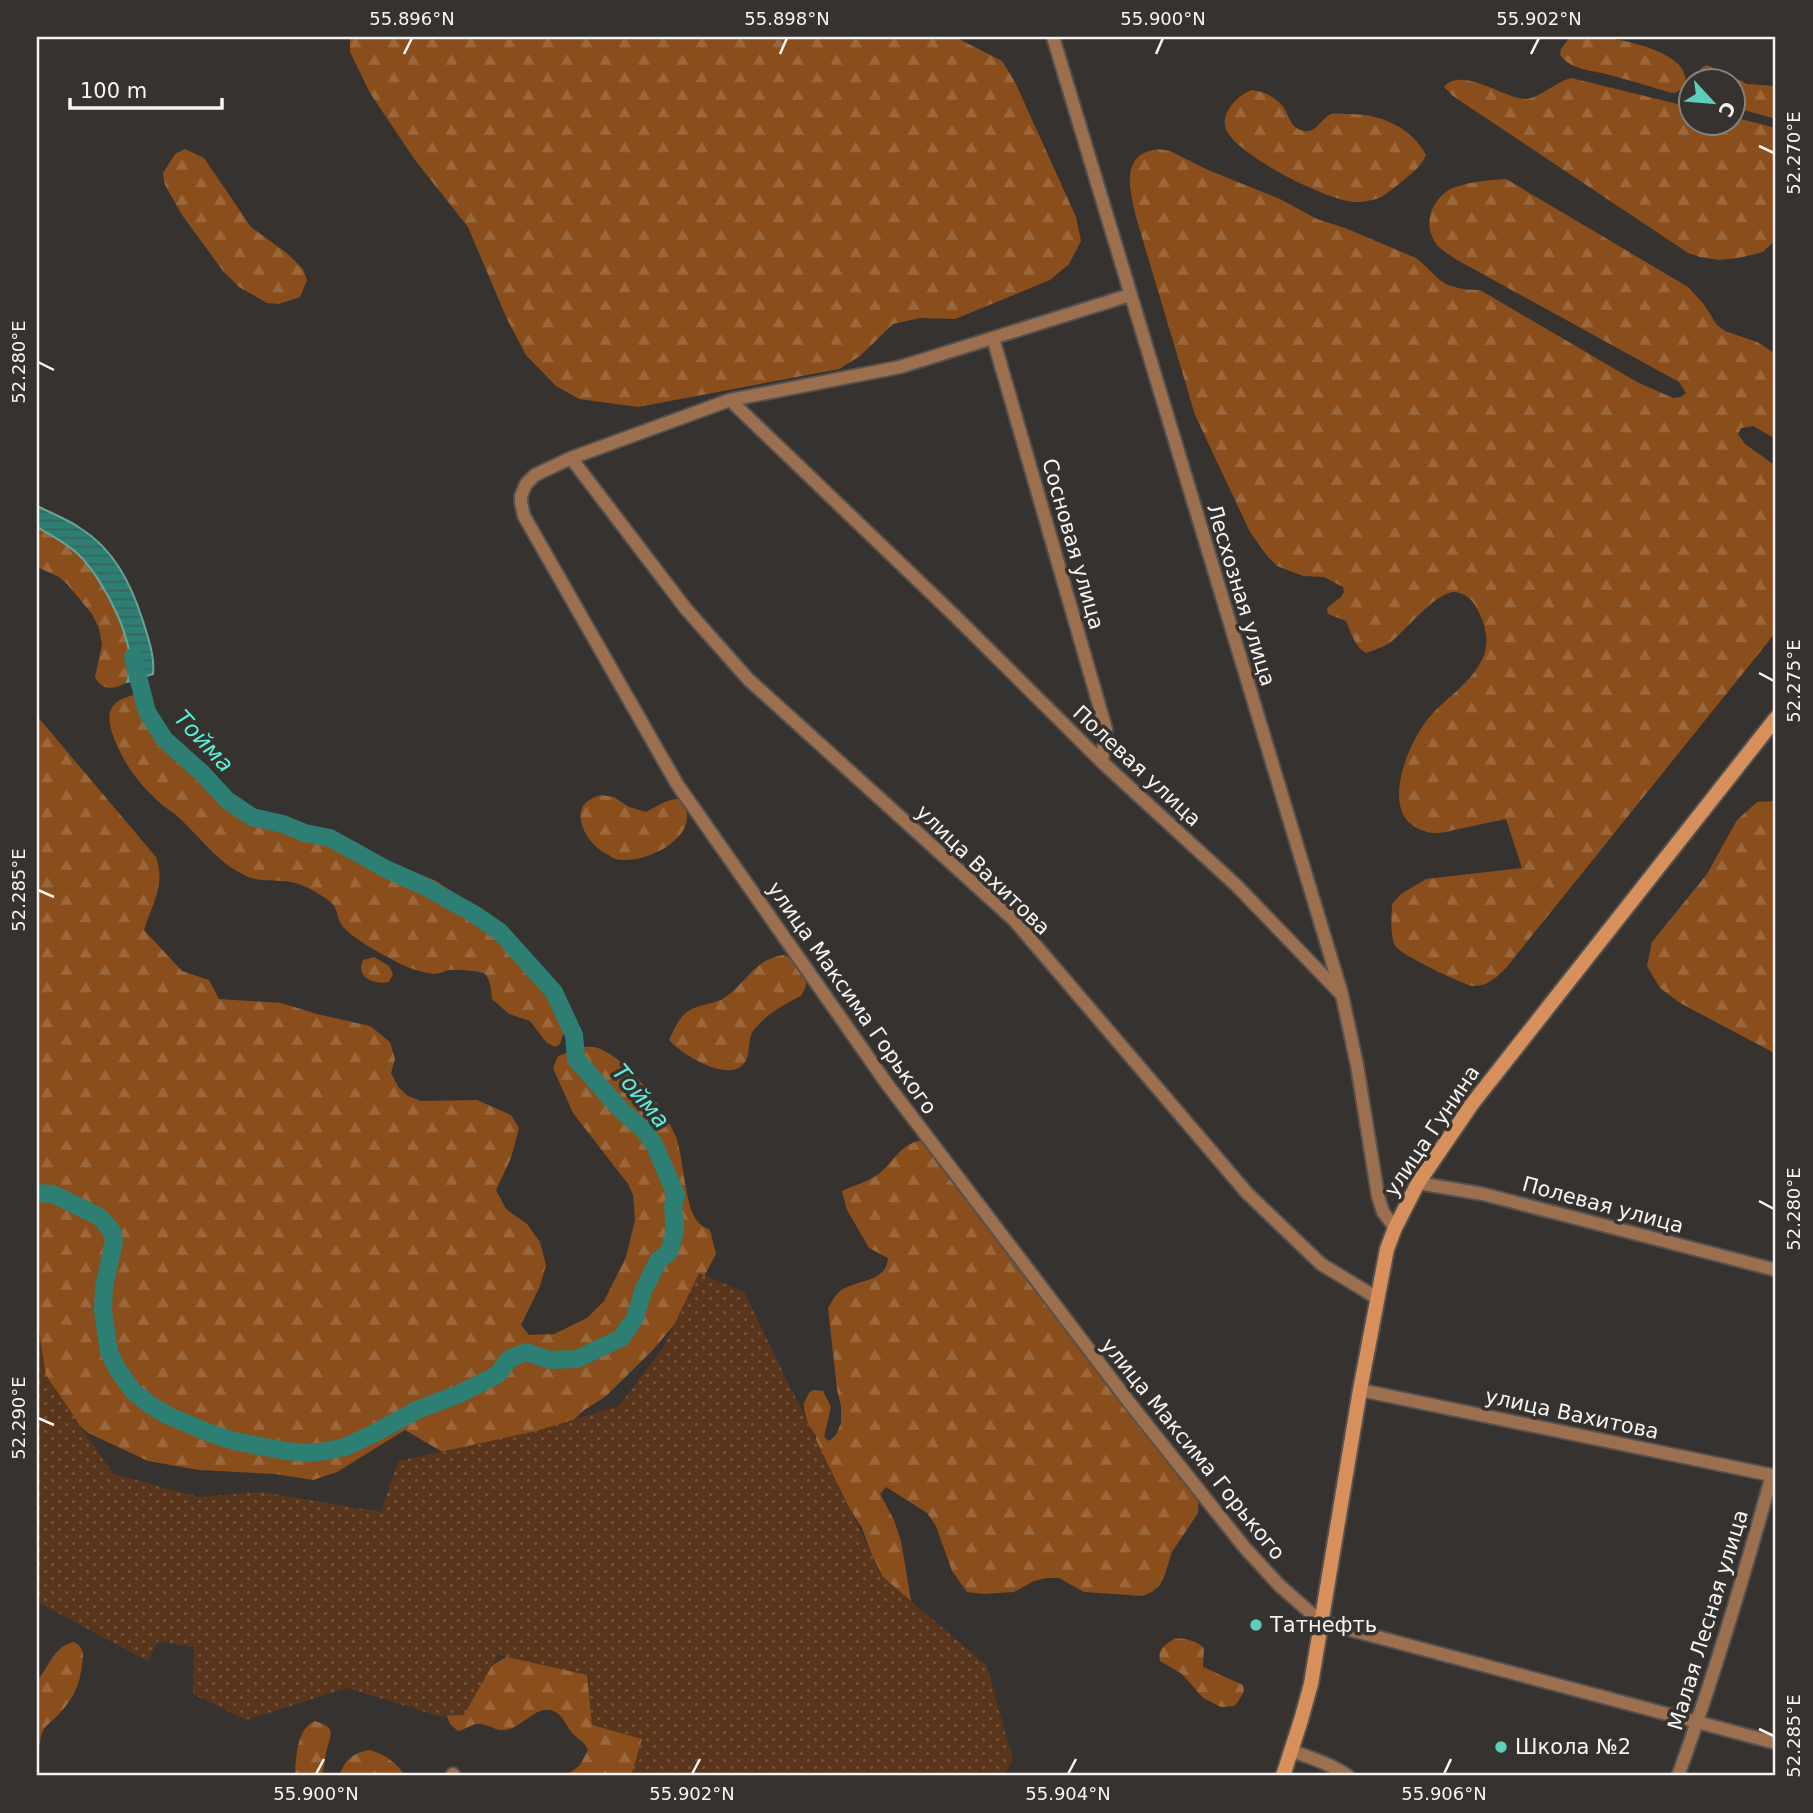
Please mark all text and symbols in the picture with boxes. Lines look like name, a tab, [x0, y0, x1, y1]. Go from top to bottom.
text: 55.896°N	[369, 8, 455, 29]
text: 55.898°N	[744, 8, 830, 29]
text: 55.900°N	[1120, 8, 1206, 29]
text: 55.902°N	[1496, 8, 1582, 29]
scale bar	[70, 66, 222, 110]
north arrow	[1676, 66, 1746, 136]
text: 100 m	[80, 79, 147, 103]
text: С	[1714, 98, 1740, 121]
text: 52.270°E	[1783, 111, 1804, 195]
text: 52.280°E	[8, 320, 29, 404]
street label: Сосновая улица	[1037, 456, 1109, 632]
street label: Лесхозная улица	[1202, 501, 1280, 689]
text: 52.275°E	[1783, 639, 1804, 723]
street label: Полевая улица	[1068, 701, 1206, 831]
water label: Тойма	[169, 705, 239, 777]
street label: улица Вахитова	[911, 800, 1055, 940]
text: 52.285°E	[8, 848, 29, 932]
street label: улица Максима Горького	[762, 877, 942, 1119]
water label: Тойма	[607, 1059, 675, 1133]
street label: улица Гунина	[1379, 1061, 1485, 1201]
text: 52.280°E	[1783, 1167, 1804, 1251]
street label: Полевая улица	[1520, 1172, 1686, 1238]
street label: улица Максима Горького	[1096, 1333, 1290, 1565]
text: 52.290°E	[8, 1376, 29, 1460]
street label: улица Вахитова	[1483, 1384, 1661, 1444]
street label: Малая Лесная улица	[1663, 1507, 1753, 1733]
place label: Татнефть	[1269, 1613, 1377, 1637]
marker: Татнефть	[1248, 1617, 1264, 1633]
text: 52.285°E	[1783, 1694, 1804, 1778]
place label: Школа №2	[1515, 1735, 1631, 1759]
marker: Школа №2	[1493, 1739, 1509, 1755]
text: 55.900°N	[273, 1783, 359, 1804]
text: 55.902°N	[649, 1783, 735, 1804]
text: 55.904°N	[1025, 1783, 1111, 1804]
text: 55.906°N	[1401, 1783, 1487, 1804]

